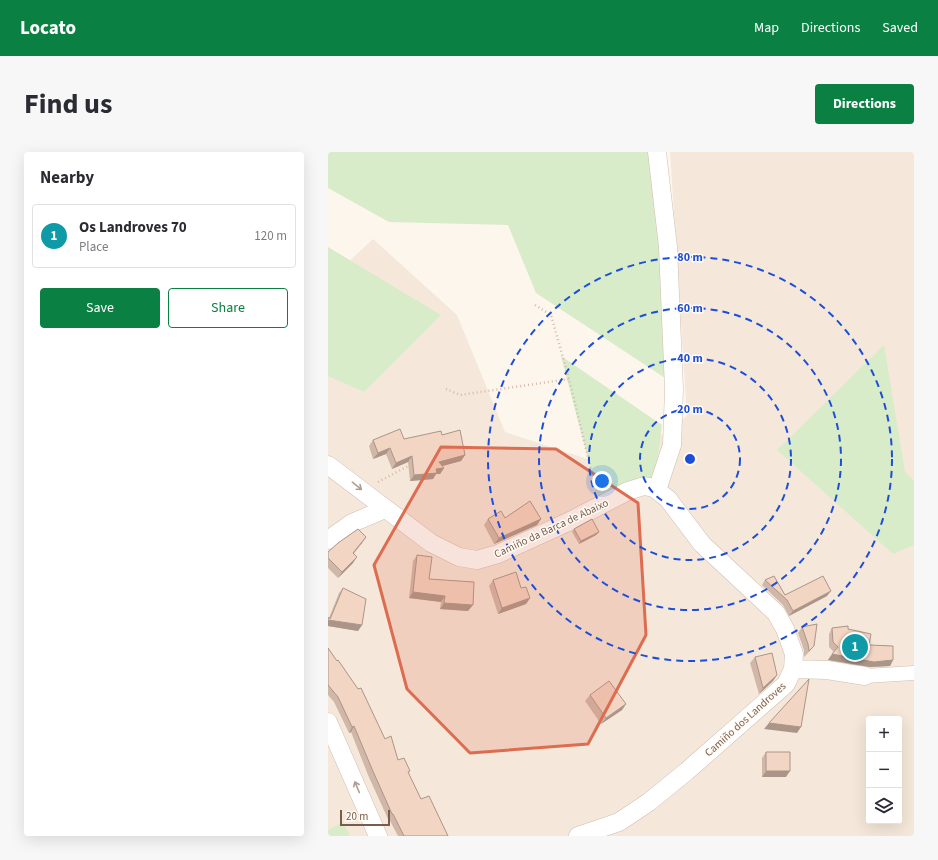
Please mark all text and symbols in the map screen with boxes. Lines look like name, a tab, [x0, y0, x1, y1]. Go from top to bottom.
text: Locato	[20, 15, 76, 42]
text: Map	[754, 18, 779, 38]
text: Directions	[801, 18, 860, 38]
text: Saved	[882, 18, 918, 38]
text: Find us	[24, 84, 112, 124]
button: Directions	[815, 84, 914, 124]
text: Nearby	[40, 166, 94, 190]
text: Os Landroves 70	[79, 217, 187, 238]
text: 1	[51, 227, 57, 245]
text: 120 m	[254, 227, 287, 245]
text: Place	[79, 238, 108, 256]
text: 80 m	[677, 249, 703, 266]
button: Save	[40, 288, 160, 328]
button: Share	[168, 288, 288, 328]
text: 60 m	[677, 300, 703, 317]
text: 40 m	[677, 350, 703, 367]
text: 20 m	[677, 401, 703, 418]
centre of rings	[683, 452, 697, 466]
your location	[592, 471, 612, 491]
one-way arrow	[352, 482, 363, 491]
street label: Camiño da Barca de Abaixo	[492, 495, 611, 562]
pin: 1	[842, 632, 868, 662]
street label: Camiño dos Landroves	[701, 679, 789, 760]
map controls	[866, 716, 902, 824]
button: +	[866, 716, 902, 752]
button: −	[866, 752, 902, 788]
one-way arrow	[353, 782, 360, 794]
button: layers	[866, 788, 902, 824]
scale bar	[340, 808, 390, 827]
text: 20 m	[346, 809, 368, 824]

